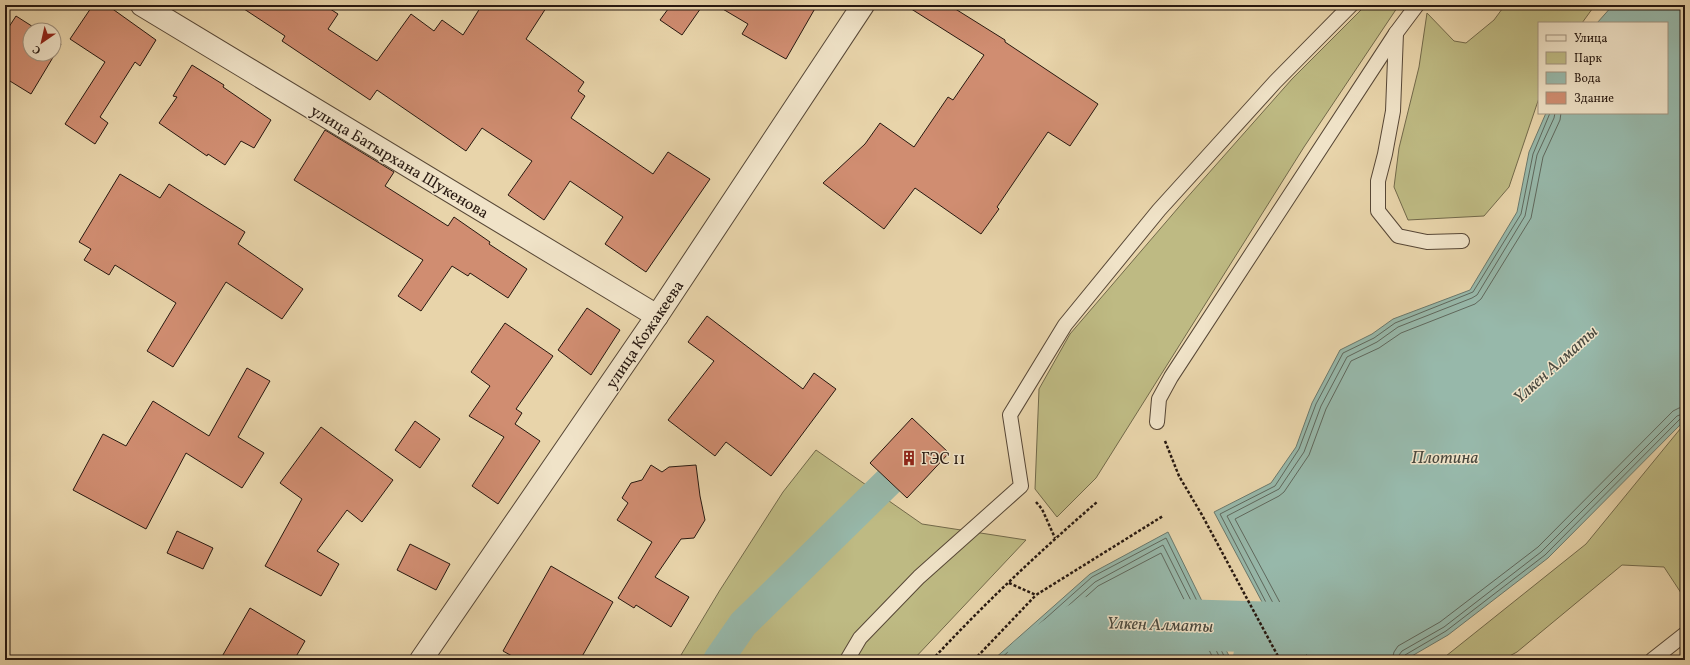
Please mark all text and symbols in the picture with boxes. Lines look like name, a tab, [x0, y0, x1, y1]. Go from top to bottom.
north arrow	[22, 22, 62, 62]
legend	[1538, 22, 1668, 114]
text: Улица	[1574, 31, 1607, 47]
text: С	[30, 41, 44, 57]
text: Парк	[1574, 51, 1602, 67]
text: Вода	[1574, 71, 1601, 87]
text: Здание	[1574, 91, 1614, 107]
street label: улица Батырхана Шукенова	[306, 101, 492, 225]
street label: улица Кожакеева	[601, 277, 690, 394]
water label: Үлкен Алматы	[1509, 321, 1603, 409]
water label: Плотина	[1412, 447, 1478, 470]
building icon: ГЭС 11	[900, 449, 918, 467]
place label: ГЭС 11	[921, 449, 965, 471]
water label: Үлкен Алматы	[1106, 612, 1214, 639]

